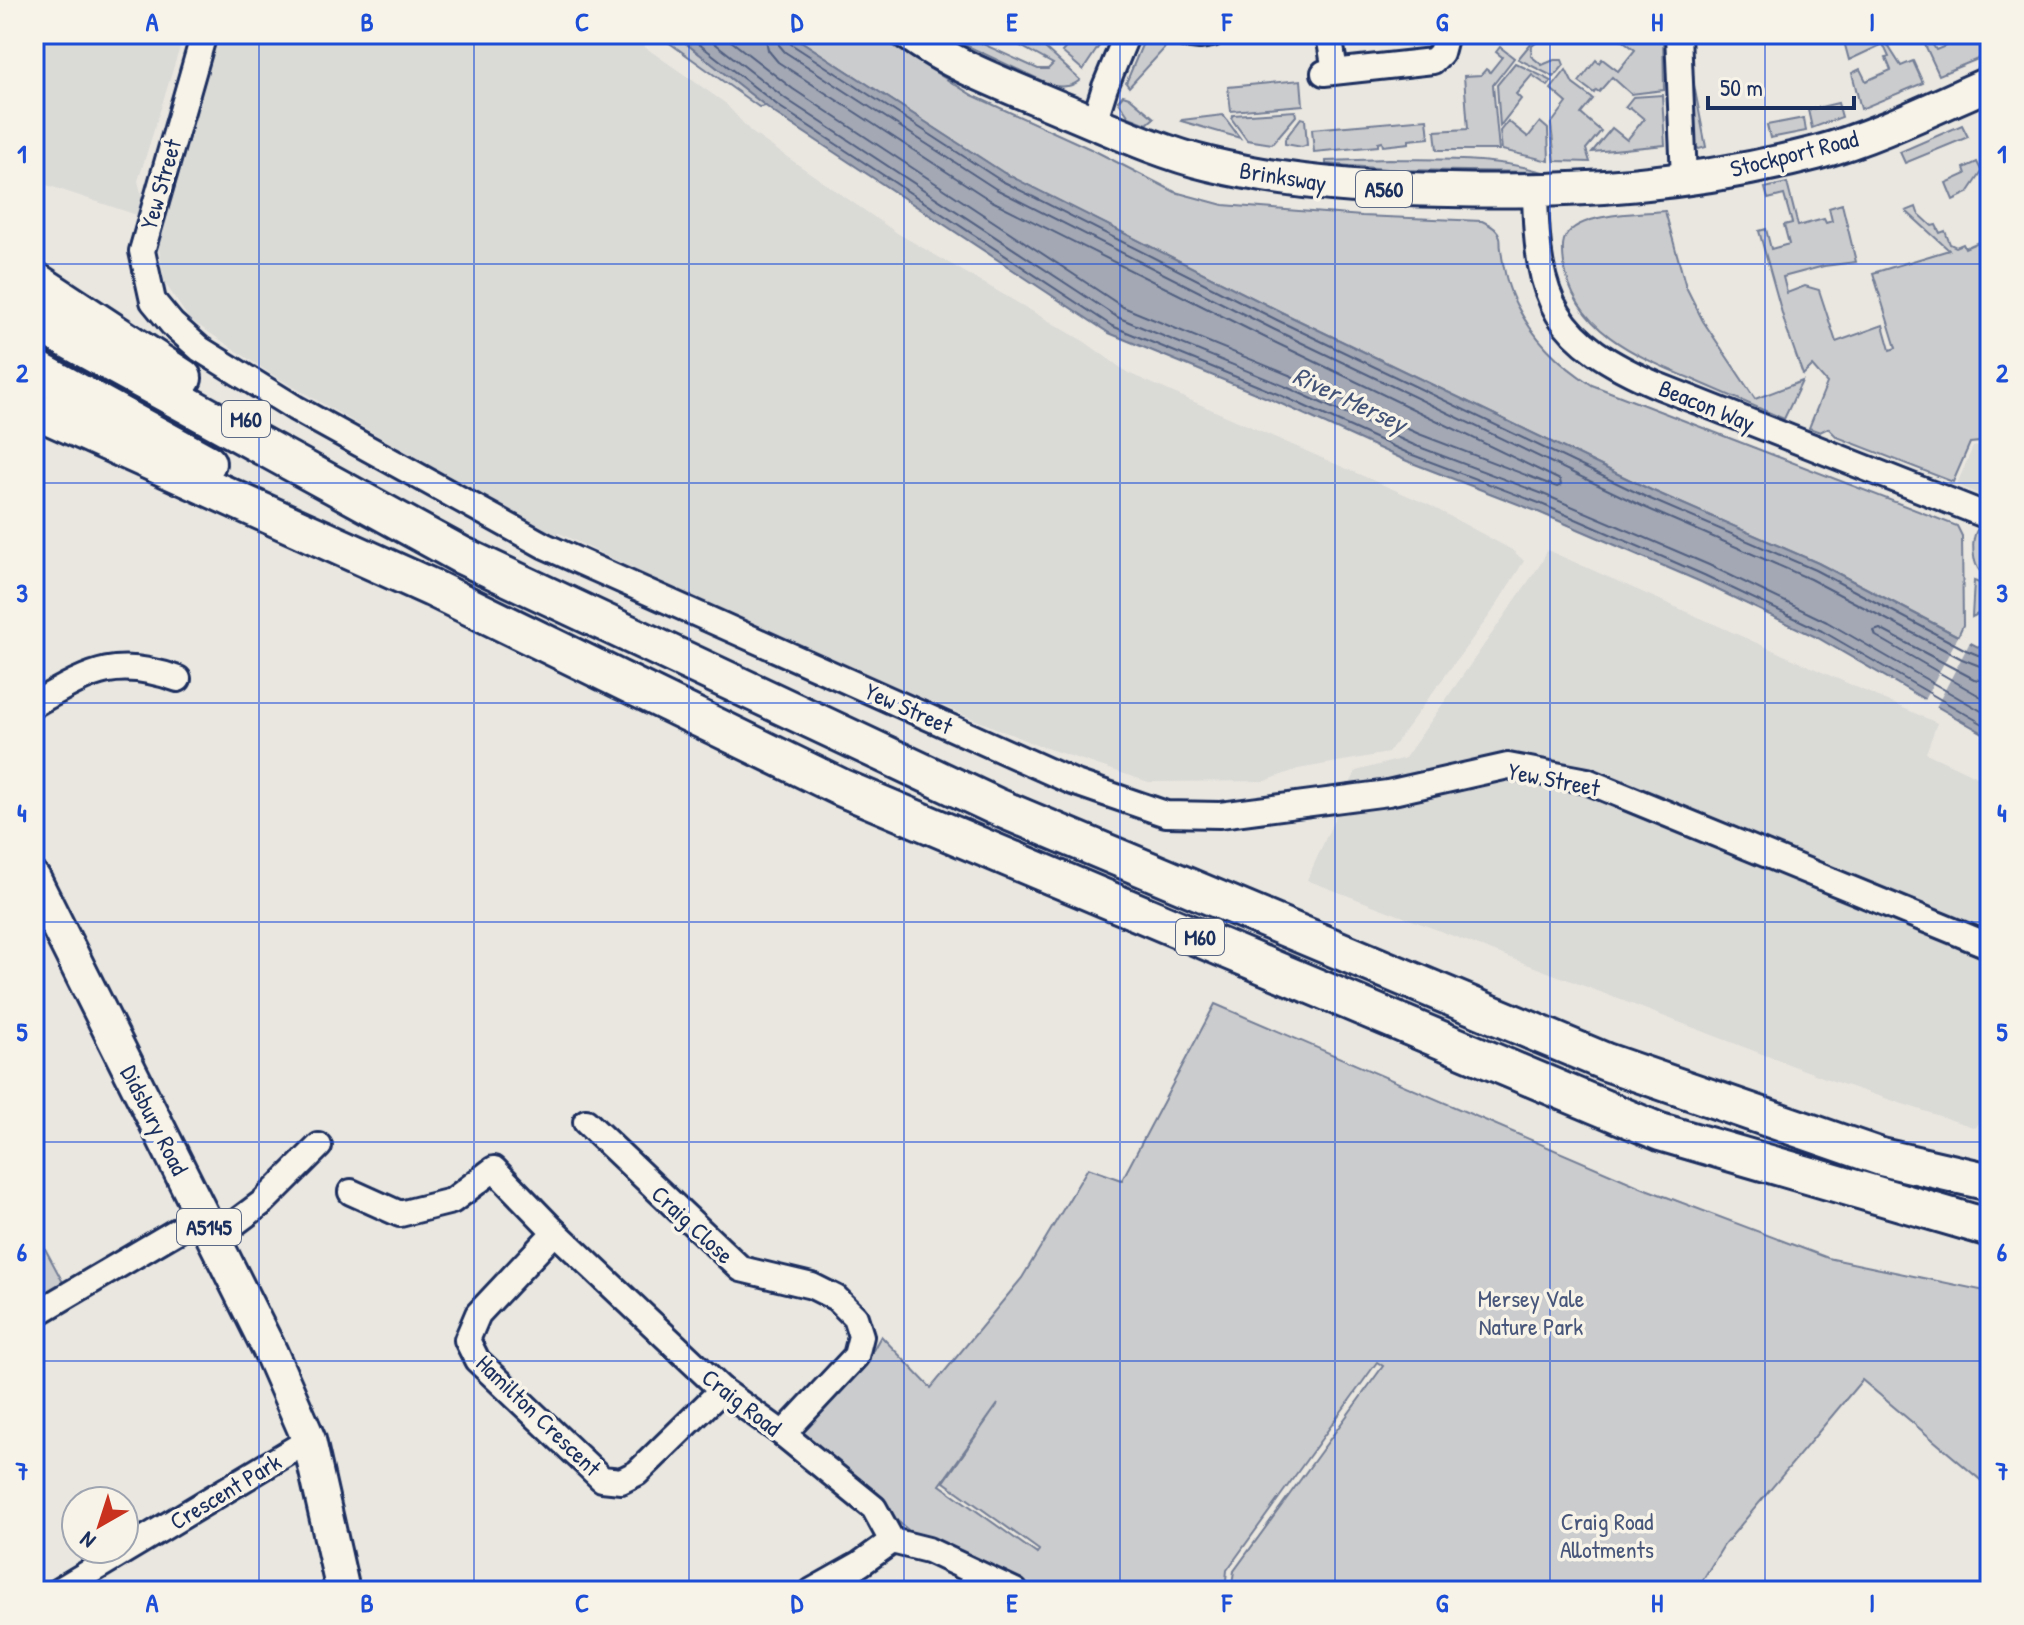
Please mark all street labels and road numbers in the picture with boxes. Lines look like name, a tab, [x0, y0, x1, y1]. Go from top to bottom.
street label: Stockport Road	[1727, 122, 1861, 184]
street label: Yew Street	[132, 134, 188, 233]
street label: Brinksway	[1237, 153, 1329, 199]
road number: A560	[1356, 171, 1412, 207]
street label: Beacon Way	[1654, 371, 1760, 439]
road number: M60	[222, 401, 270, 437]
street label: Yew Street	[860, 675, 959, 742]
street label: Yew Street	[1505, 754, 1603, 804]
road number: M60	[1176, 919, 1224, 955]
street label: Didsbury Road	[114, 1060, 196, 1180]
street label: Craig Close	[645, 1178, 741, 1271]
road number: A5145	[177, 1209, 241, 1245]
street label: Hamilton Crescent	[470, 1347, 609, 1483]
street label: Craig Road	[696, 1361, 788, 1443]
street label: Crescent Park	[163, 1445, 287, 1537]

